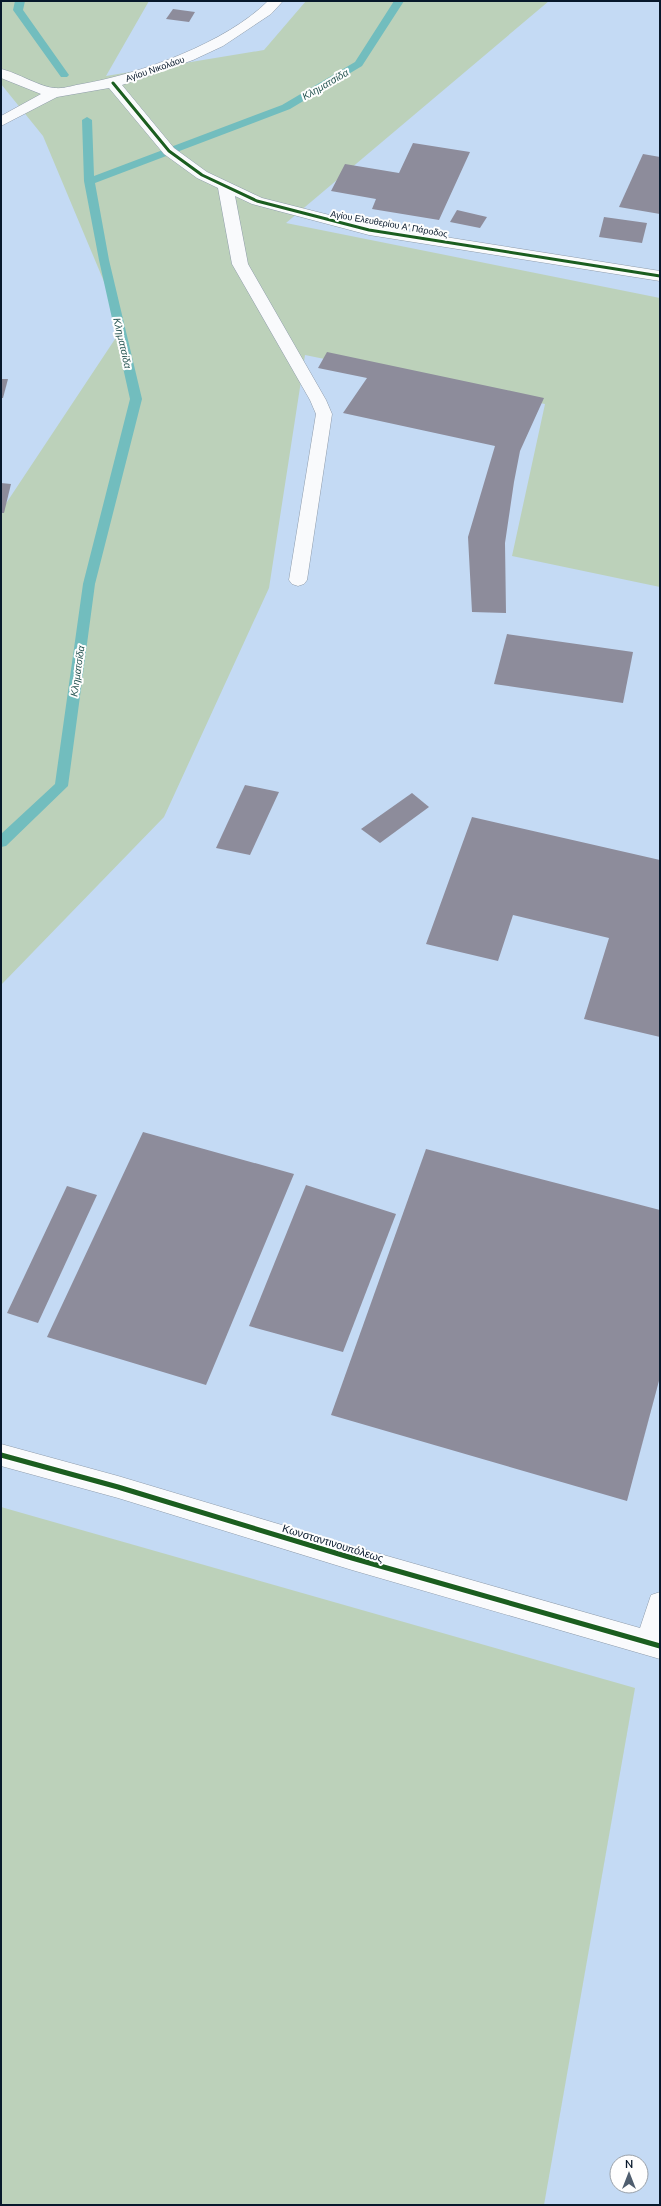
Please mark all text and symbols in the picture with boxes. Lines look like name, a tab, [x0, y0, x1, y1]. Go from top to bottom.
street label: Αγίου Νικολάου	[124, 53, 186, 85]
water label: Κληματσίδα	[300, 66, 352, 104]
street label: Αγίου Ελευθερίου Α' Πάροδος	[329, 208, 449, 240]
water label: Κληματσίδα	[109, 317, 135, 370]
water label: Κληματσίδα	[67, 644, 89, 698]
street label: Κωνσταντινουπόλεως	[280, 1521, 385, 1566]
north arrow	[609, 2154, 649, 2194]
text: N	[625, 2157, 633, 2172]

